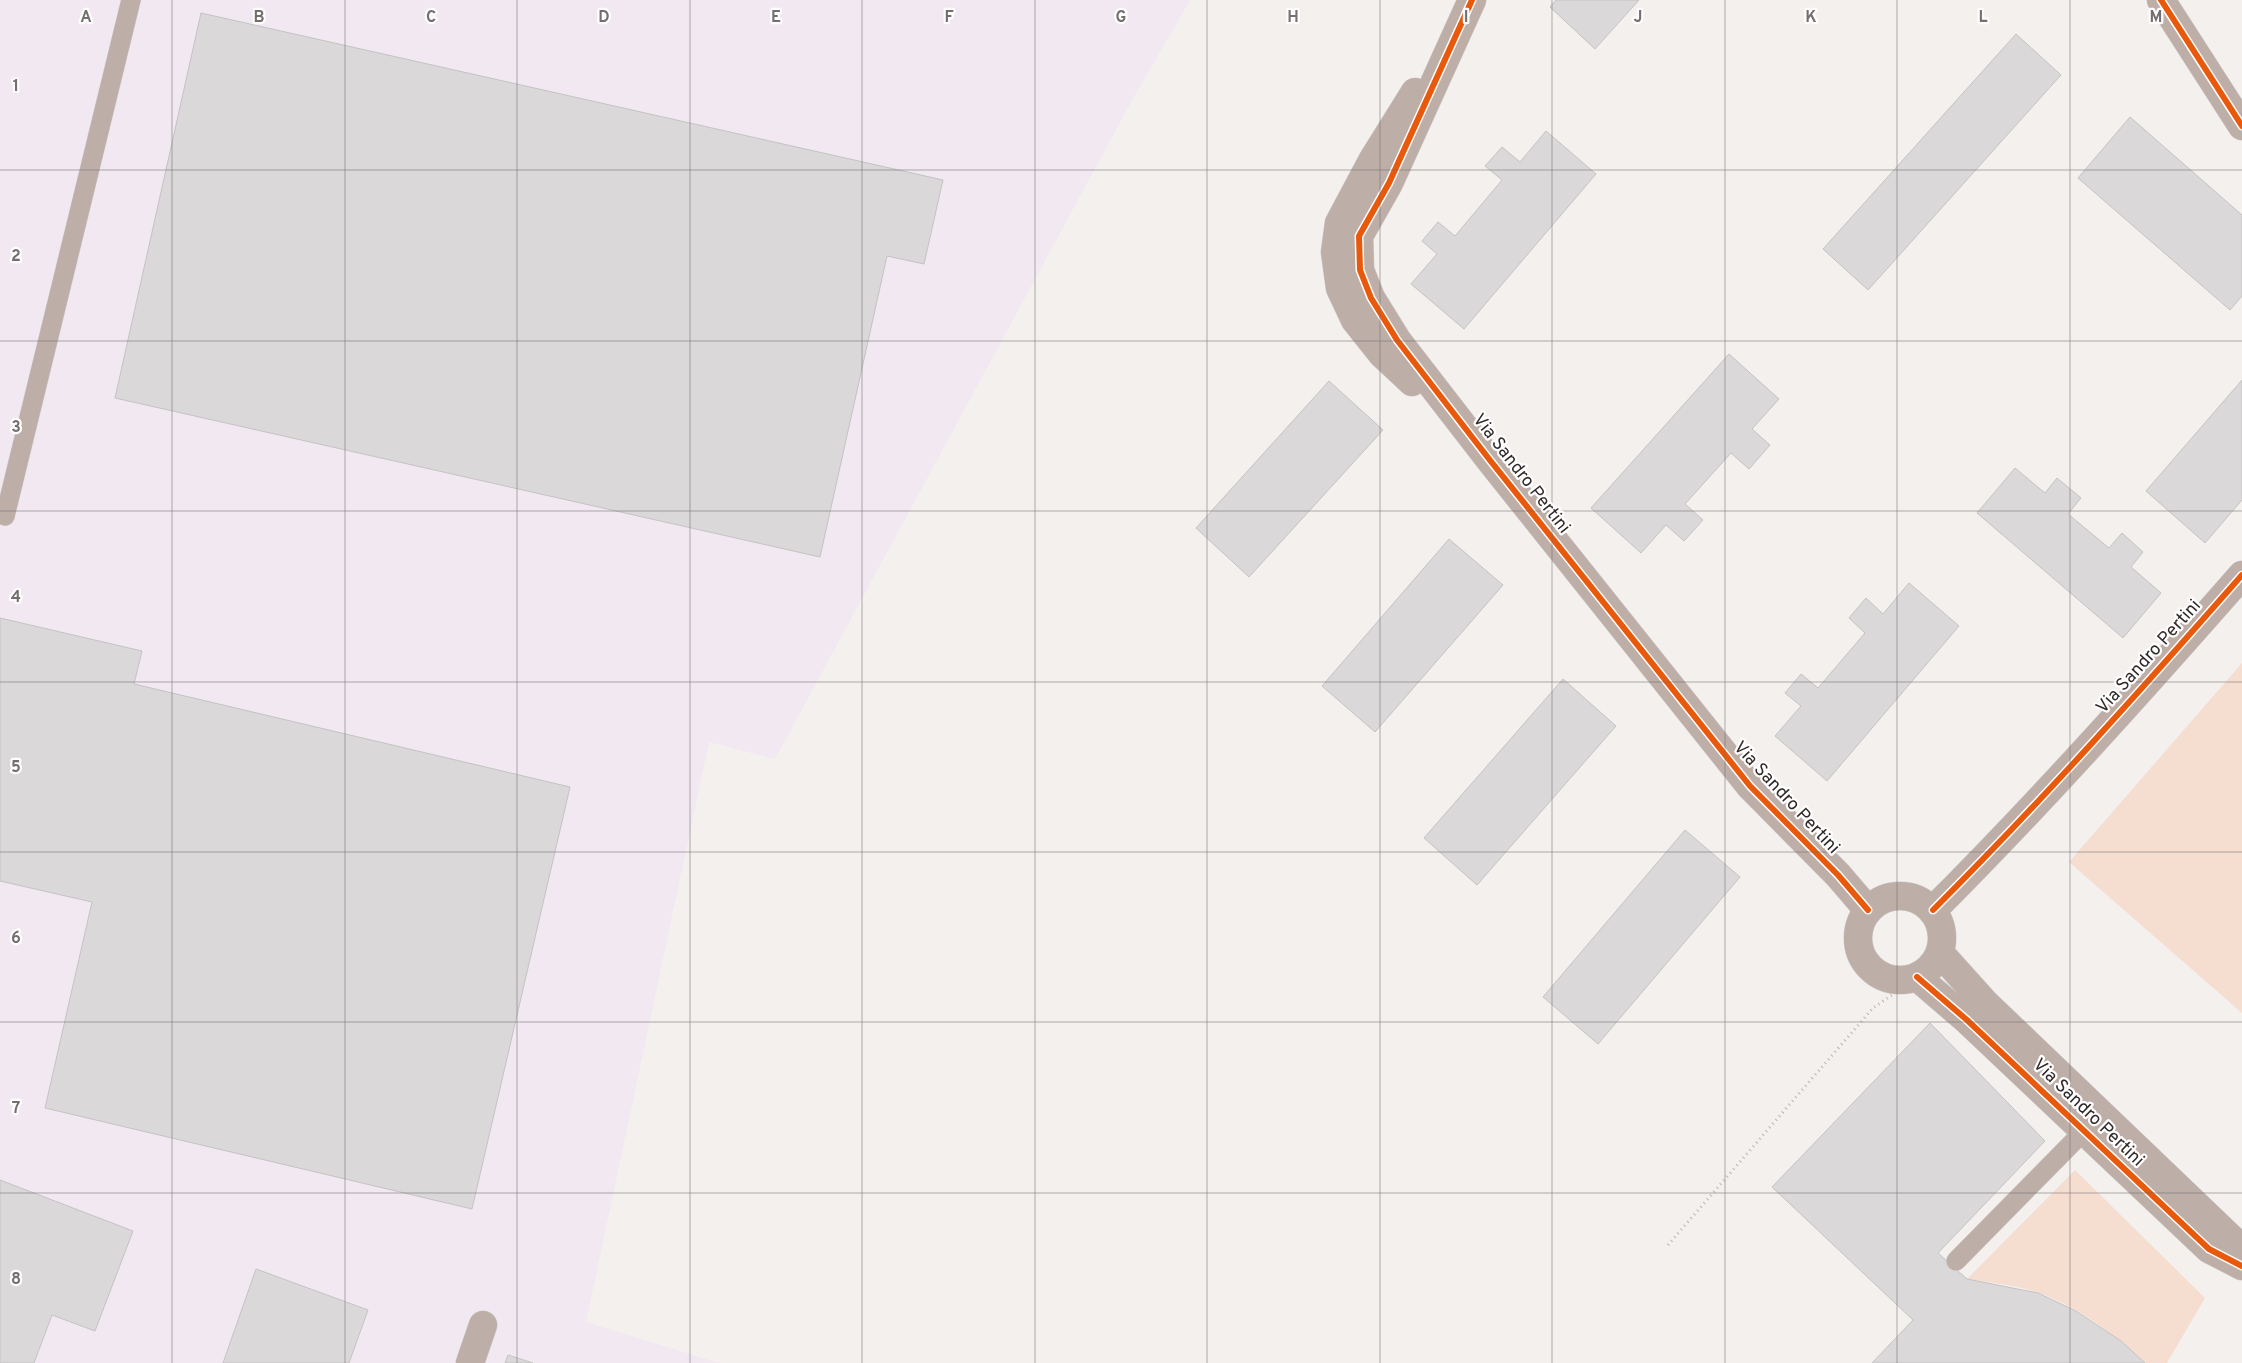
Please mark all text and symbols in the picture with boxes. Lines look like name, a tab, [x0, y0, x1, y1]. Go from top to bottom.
text: A	[80, 8, 92, 28]
text: B	[253, 8, 265, 28]
text: C	[426, 8, 436, 28]
text: D	[598, 8, 610, 28]
text: E	[771, 8, 781, 28]
text: F	[944, 8, 954, 28]
text: G	[1116, 8, 1126, 28]
text: H	[1287, 8, 1299, 28]
text: I	[1464, 8, 1468, 28]
text: J	[1634, 8, 1642, 28]
text: K	[1805, 8, 1817, 28]
text: L	[1978, 8, 1988, 28]
text: M	[2150, 8, 2162, 28]
text: 1	[13, 77, 19, 97]
text: 2	[11, 247, 21, 267]
street label: Via Sandro Pertini	[1467, 409, 1575, 539]
text: 3	[11, 418, 21, 438]
text: 4	[11, 588, 21, 608]
street label: Via Sandro Pertini	[2092, 595, 2206, 719]
street label: Via Sandro Pertini	[1728, 737, 1844, 859]
text: 5	[11, 758, 21, 778]
text: 6	[11, 929, 21, 949]
street label: Via Sandro Pertini	[2027, 1054, 2149, 1172]
text: 7	[12, 1099, 20, 1119]
text: 8	[11, 1270, 21, 1290]

